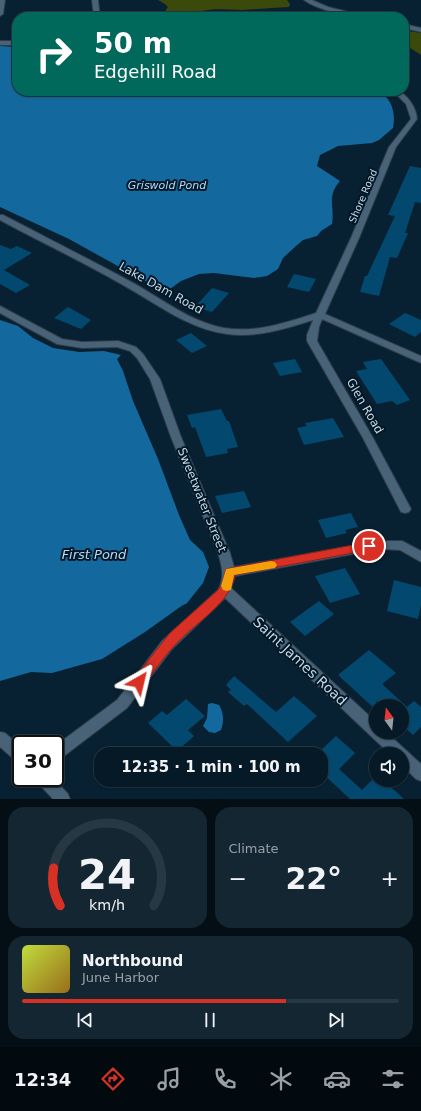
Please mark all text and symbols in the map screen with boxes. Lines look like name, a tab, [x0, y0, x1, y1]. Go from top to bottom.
text: 50 m	[94, 27, 172, 60]
icon: right	[28, 28, 80, 80]
text: Edgehill Road	[94, 61, 217, 82]
street label: Shore Road	[347, 168, 379, 224]
water label: Griswold Pond	[128, 179, 207, 192]
street label: Lake Dam Road	[117, 259, 205, 317]
street label: Glen Road	[344, 376, 386, 436]
street label: Sweetwater Street	[175, 446, 229, 555]
pin	[352, 529, 386, 563]
icon: arrive	[358, 535, 380, 557]
water label: First Pond	[62, 547, 127, 562]
street label: Saint James Road	[250, 614, 350, 708]
position arrow	[118, 661, 160, 703]
north arrow	[369, 699, 409, 739]
map controls	[369, 699, 409, 787]
speed limit sign: 30	[12, 735, 64, 787]
button: sound	[369, 747, 409, 787]
text: 12:35 · 1 min · 100 m	[121, 758, 301, 776]
text: Climate	[229, 841, 279, 856]
text: 24	[78, 849, 136, 898]
text: 22°	[285, 861, 342, 896]
text: −	[229, 866, 247, 891]
text: +	[381, 866, 399, 891]
text: km/h	[89, 896, 125, 912]
text: Northbound	[82, 952, 183, 970]
text: June Harbor	[82, 970, 159, 985]
icon: previous	[74, 1009, 96, 1031]
icon: pause	[199, 1009, 221, 1031]
icon: next	[325, 1009, 347, 1031]
icon: directions	[99, 1065, 127, 1093]
icon: music	[155, 1065, 183, 1093]
icon: phone	[211, 1065, 239, 1093]
icon: climate	[267, 1065, 295, 1093]
icon: car	[323, 1065, 351, 1093]
icon: filters	[379, 1065, 407, 1093]
text: 12:34	[14, 1069, 71, 1090]

